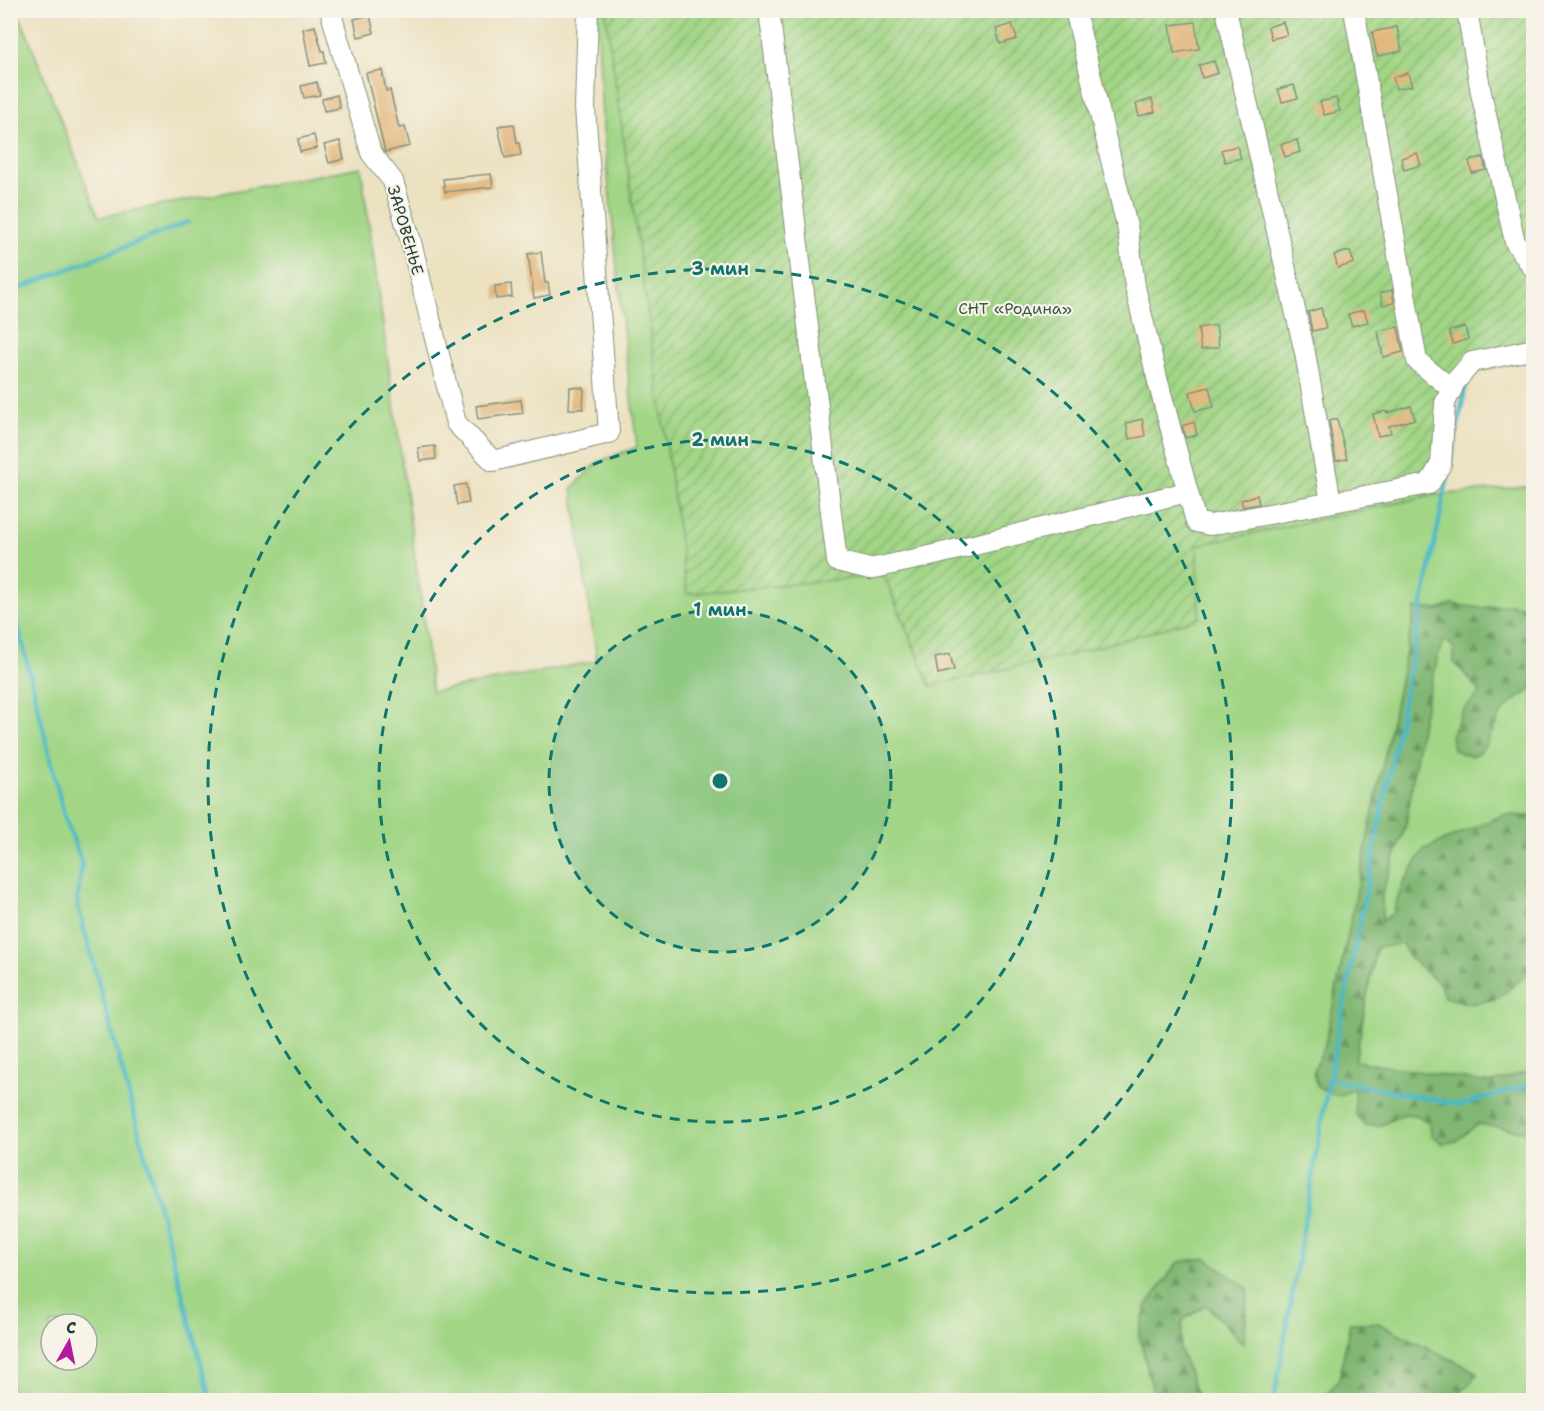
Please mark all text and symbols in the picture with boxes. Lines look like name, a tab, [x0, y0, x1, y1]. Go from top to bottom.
street label: ЗАРОВЕНЬЕ	[383, 183, 428, 277]
text: 3 мин	[691, 257, 749, 281]
park label: СНТ «Родина»	[958, 298, 1072, 319]
text: 2 мин	[691, 428, 749, 452]
text: 1 мин	[693, 598, 747, 622]
centre of rings	[710, 771, 730, 791]
north arrow	[39, 1312, 99, 1372]
text: С	[65, 1317, 78, 1339]

